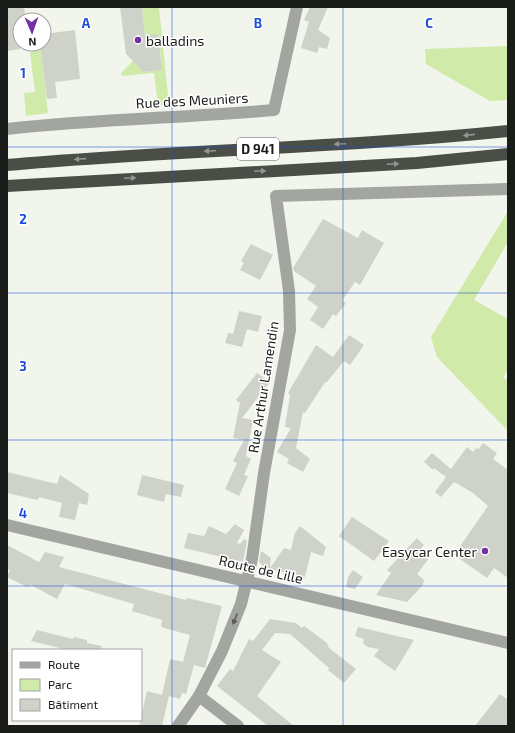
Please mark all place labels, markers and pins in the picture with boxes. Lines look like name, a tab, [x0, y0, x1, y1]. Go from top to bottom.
place label: balladins	[146, 32, 204, 49]
marker: balladins	[133, 35, 143, 45]
place label: Easycar Center	[382, 543, 477, 560]
marker: Easycar Center	[480, 546, 490, 556]

